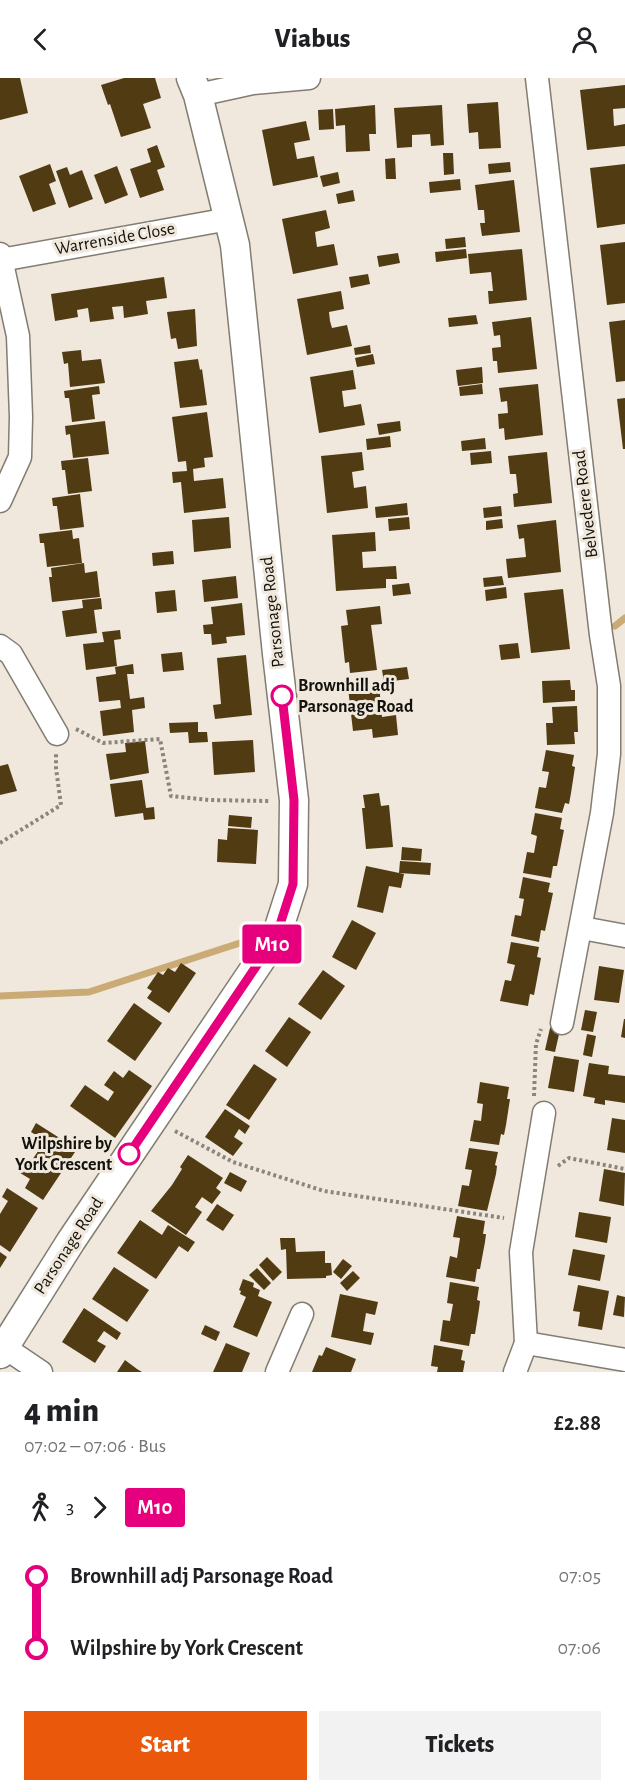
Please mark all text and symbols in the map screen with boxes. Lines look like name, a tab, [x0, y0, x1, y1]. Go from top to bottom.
icon: back	[24, 23, 57, 56]
icon: person	[568, 23, 601, 56]
text: Viabus	[275, 25, 350, 52]
street label: Warrenside Close	[54, 220, 176, 258]
street label: Belvedere Road	[570, 449, 602, 559]
street label: Parsonage Road	[258, 556, 288, 668]
place label: Brownhill adj Parsonage Road	[298, 677, 414, 716]
marker: Brownhill adj Parsonage Road	[271, 685, 293, 707]
line badge: M10	[238, 924, 306, 964]
text: M10	[254, 934, 290, 955]
place label: Wilpshire by York Crescent	[15, 1135, 113, 1174]
marker: Wilpshire by York Crescent	[118, 1143, 140, 1165]
street label: Parsonage Road	[31, 1194, 107, 1298]
text: 4 min	[24, 1395, 99, 1428]
text: £2.88	[554, 1412, 601, 1434]
text: 07:02 – 07:06 · Bus	[24, 1436, 166, 1456]
icon: walk	[24, 1491, 57, 1524]
icon: forward	[83, 1491, 116, 1524]
text: 3	[66, 1497, 74, 1517]
text: M10	[137, 1497, 173, 1518]
text: Brownhill adj Parsonage Road	[70, 1565, 333, 1587]
text: 07:05	[559, 1566, 601, 1586]
text: Wilpshire by York Crescent	[70, 1637, 303, 1659]
text: 07:06	[558, 1638, 601, 1658]
button: Start	[24, 1711, 307, 1780]
button: Tickets	[319, 1711, 601, 1780]

